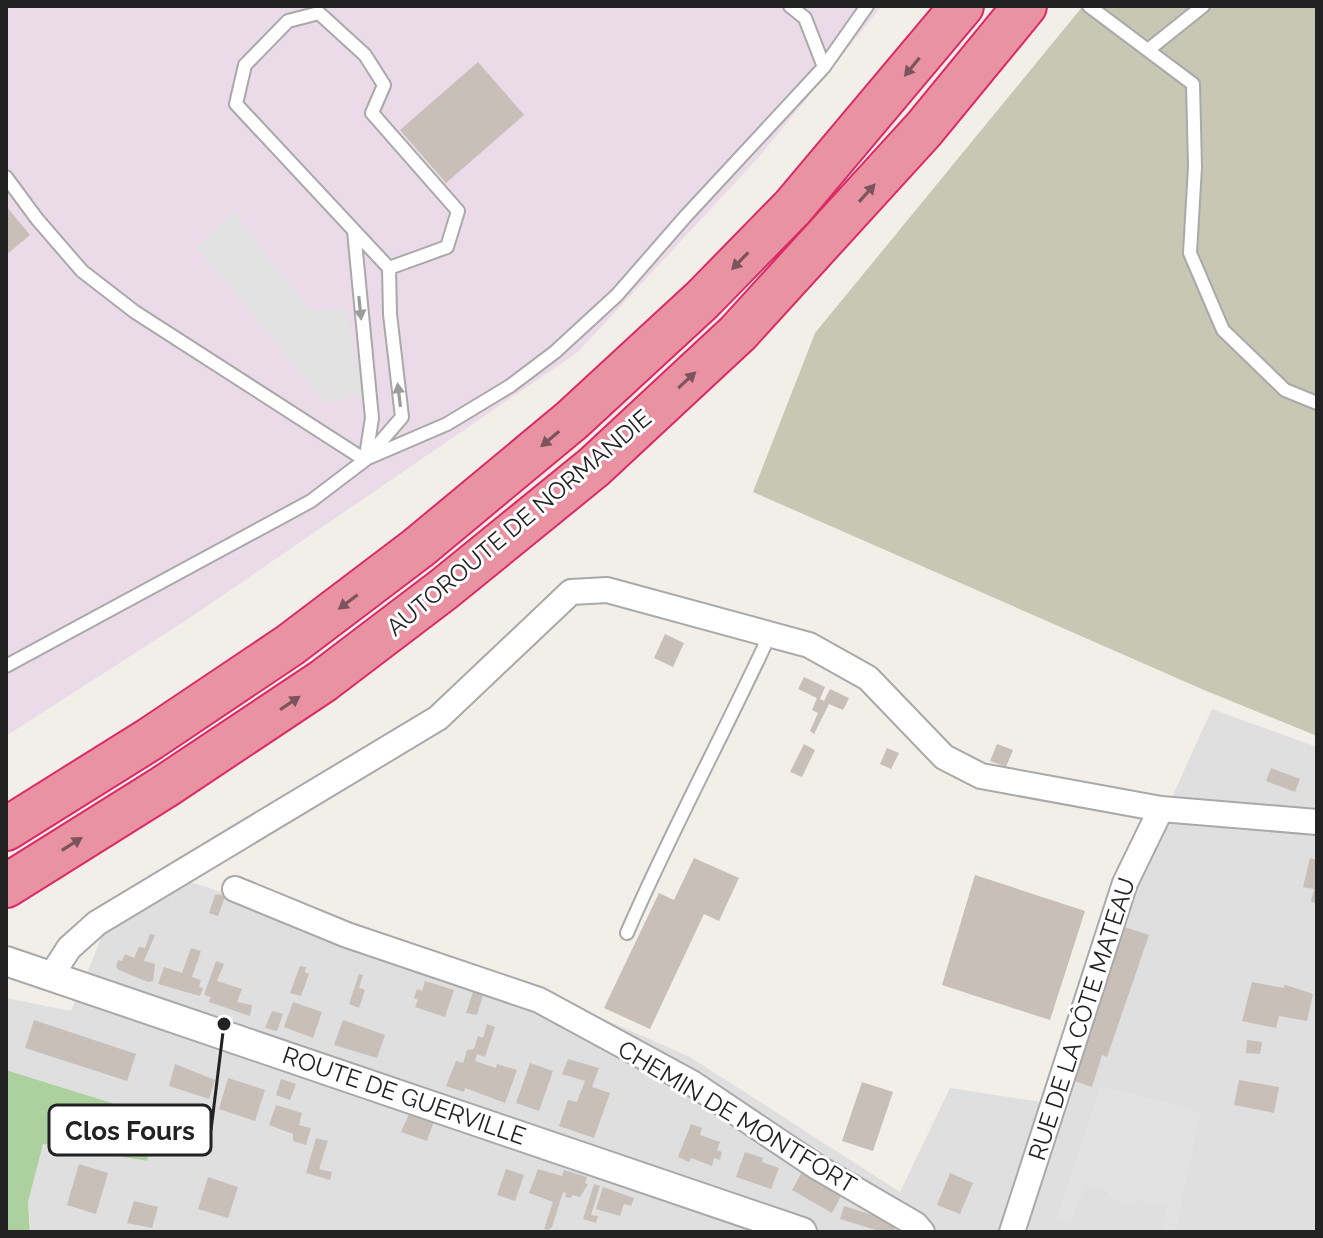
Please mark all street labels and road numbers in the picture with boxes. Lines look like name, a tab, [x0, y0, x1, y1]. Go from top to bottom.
street label: AUTOROUTE DE NORMANDIE	[380, 403, 657, 642]
street label: RUE DE LA CÔTE MATEAU	[1022, 874, 1141, 1164]
street label: CHEMIN DE MONTFORT	[613, 1034, 862, 1199]
street label: ROUTE DE GUERVILLE	[279, 1040, 529, 1151]

